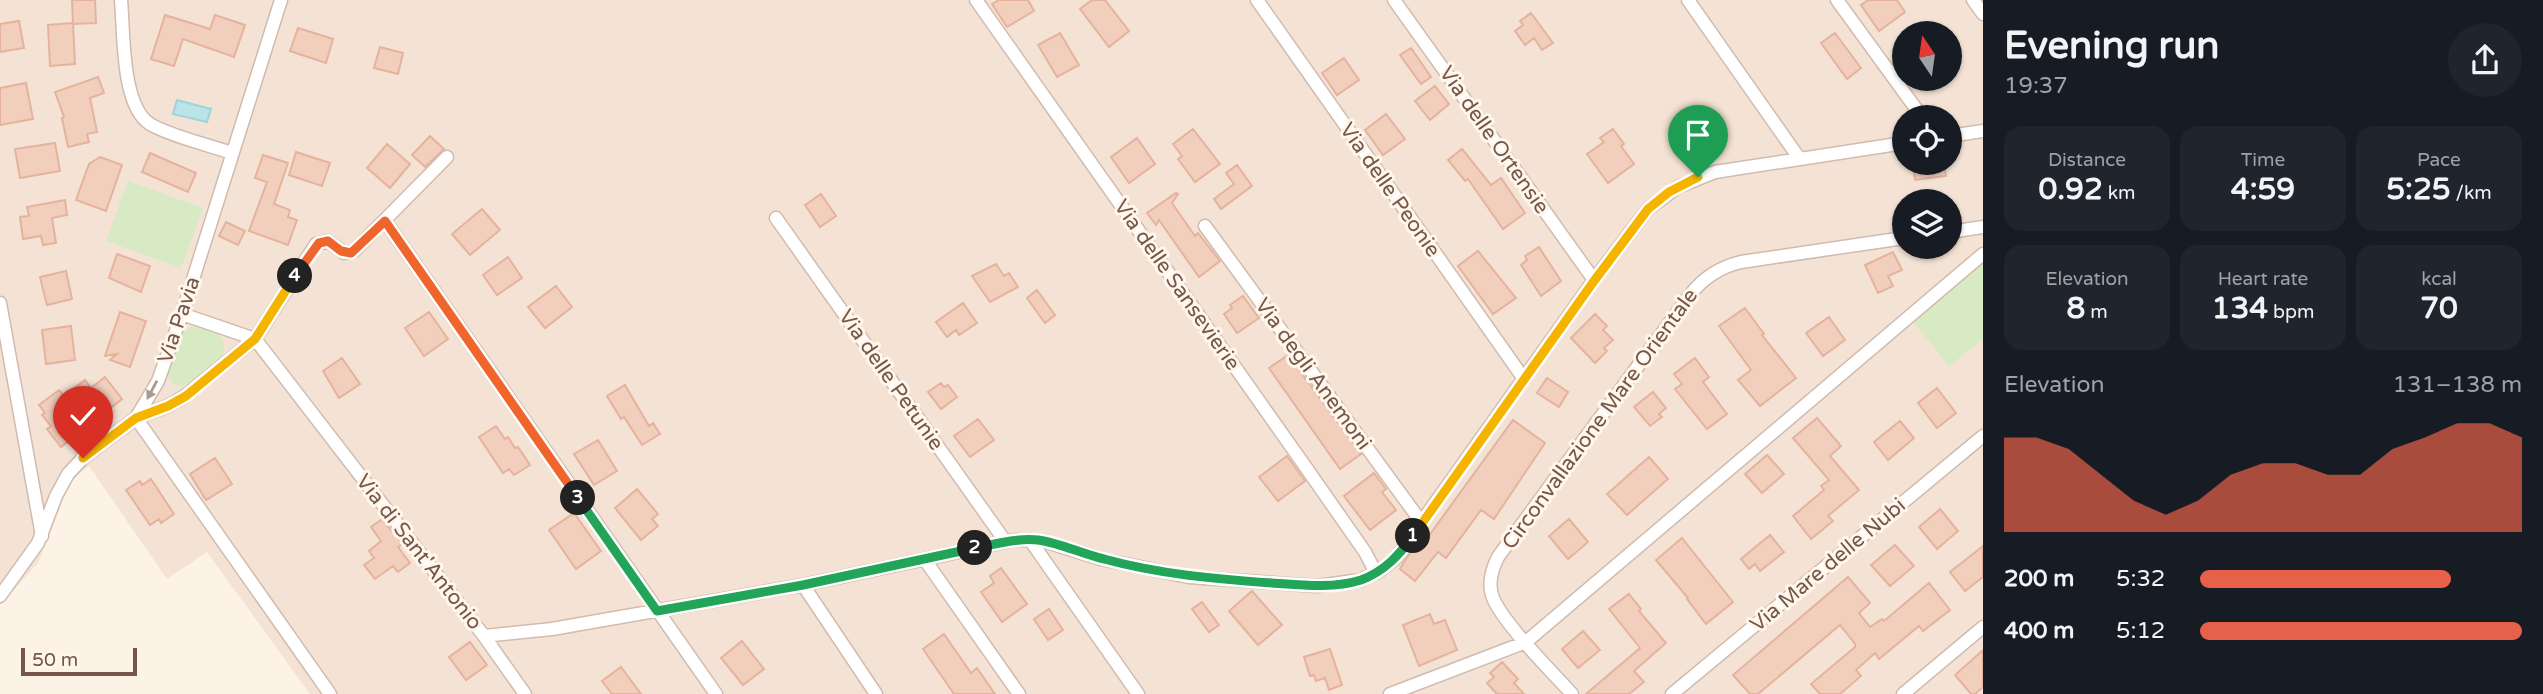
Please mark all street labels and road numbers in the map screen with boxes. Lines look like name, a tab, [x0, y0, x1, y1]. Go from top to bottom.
street label: Via delle Ortensie	[1434, 61, 1554, 219]
street label: Via delle Peonie	[1334, 118, 1446, 262]
street label: Via delle Sansevierie	[1109, 195, 1245, 375]
street label: Via Pavia	[152, 273, 206, 367]
street label: Circonvallazione Mare Orientale	[1497, 284, 1703, 554]
street label: Via degli Anemoni	[1250, 293, 1376, 455]
street label: Via delle Petunie	[833, 305, 949, 455]
street label: Via di Sant'Antonio	[351, 469, 487, 635]
street label: Via Mare delle Nubi	[1745, 493, 1911, 637]

